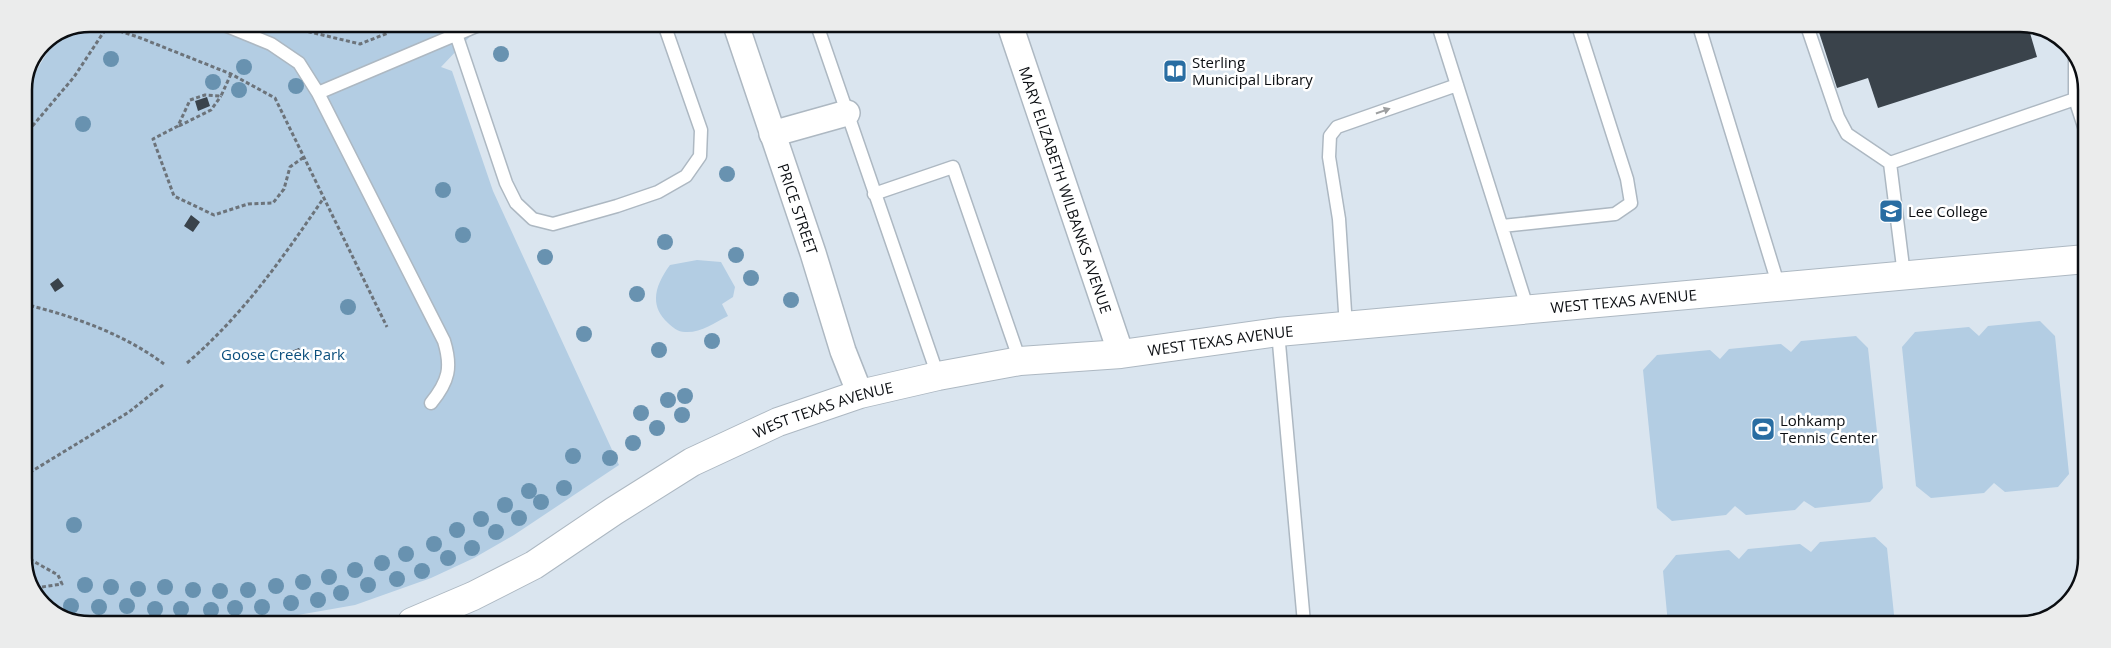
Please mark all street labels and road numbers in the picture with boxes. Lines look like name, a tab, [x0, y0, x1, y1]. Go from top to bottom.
street label: MARY ELIZABETH WILBANKS AVENUE	[1015, 64, 1117, 316]
street label: PRICE STREET	[773, 161, 823, 258]
street label: WEST TEXAS AVENUE	[1549, 284, 1698, 317]
street label: WEST TEXAS AVENUE	[1146, 321, 1294, 360]
street label: WEST TEXAS AVENUE	[750, 377, 895, 442]

